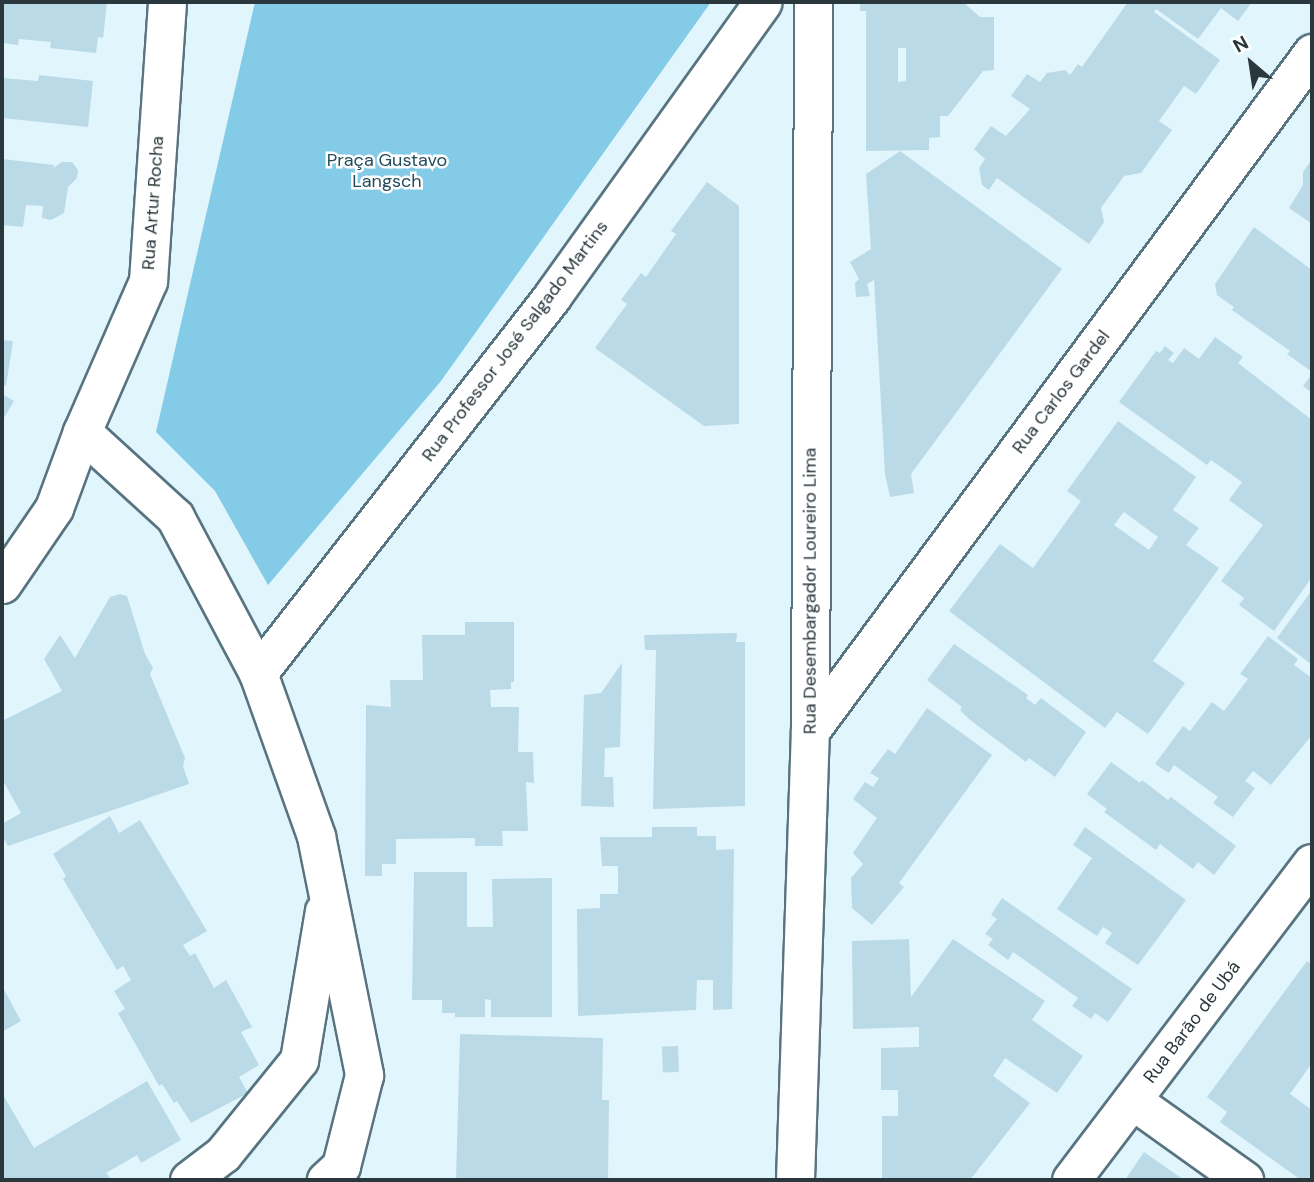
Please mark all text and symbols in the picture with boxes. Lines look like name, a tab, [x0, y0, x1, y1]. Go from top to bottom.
north arrow	[1216, 28, 1286, 98]
text: N	[1228, 30, 1253, 58]
street label: Rua Artur Rocha	[138, 135, 168, 271]
park label: Praça Gustavo Langsch	[327, 150, 447, 192]
street label: Rua Professor José Salgado Martins	[417, 216, 613, 466]
street label: Rua Carlos Gardel	[1008, 326, 1114, 458]
street label: Rua Desembargador Loureiro Lima	[799, 448, 821, 734]
street label: Rua Barão de Ubá	[1139, 957, 1245, 1087]

